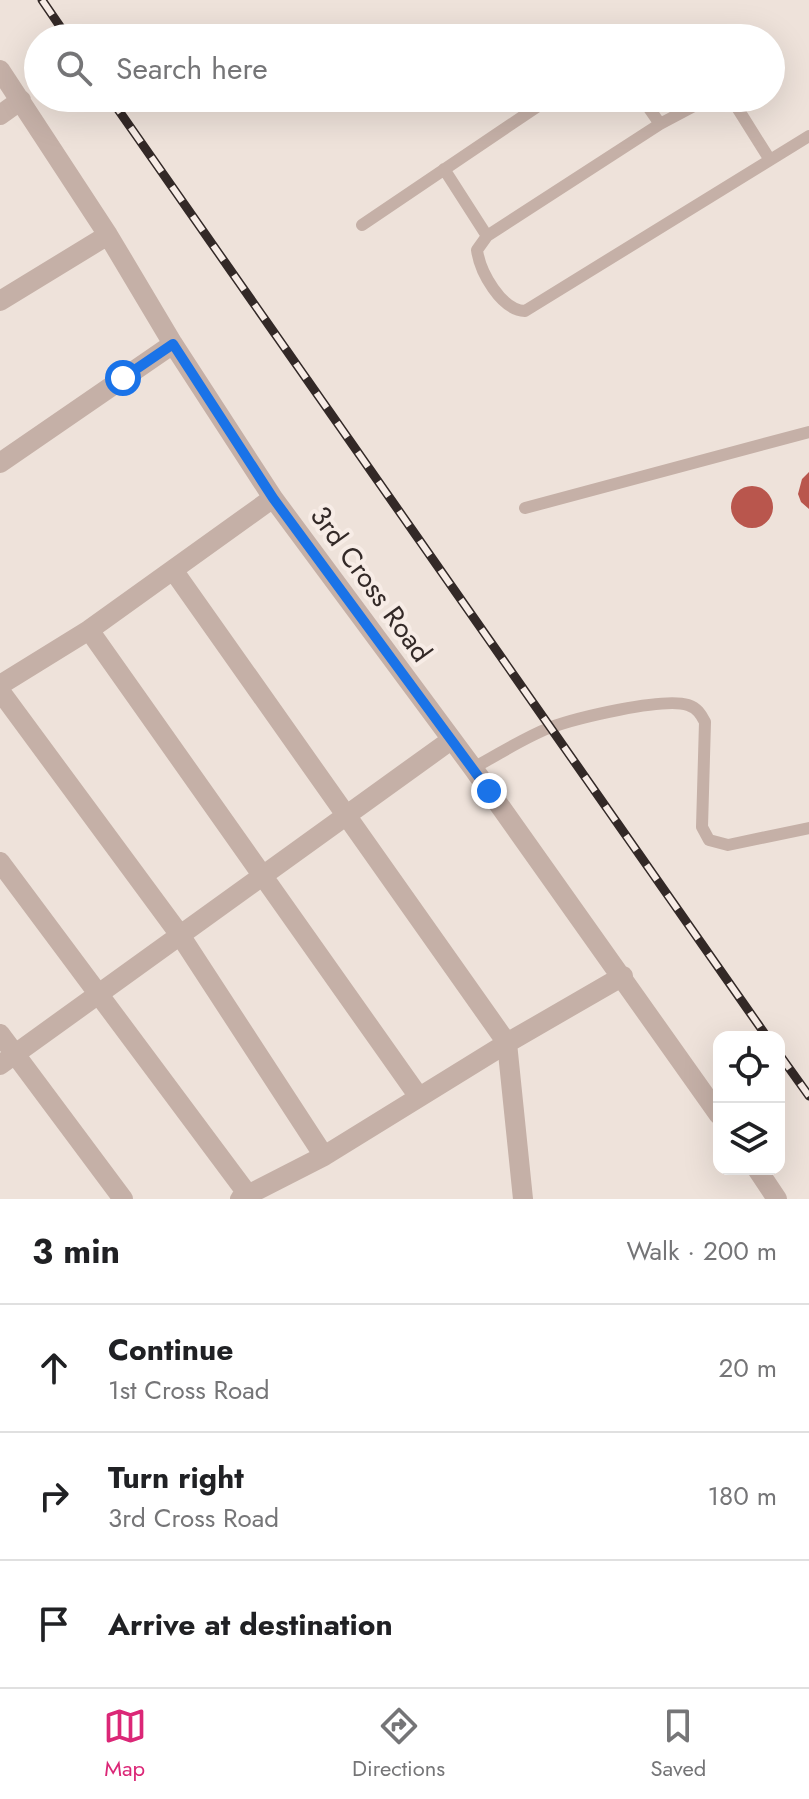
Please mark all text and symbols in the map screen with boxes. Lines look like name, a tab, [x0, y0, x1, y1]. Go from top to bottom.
search box	[24, 24, 785, 112]
icon: search	[52, 46, 96, 90]
text: Search here	[116, 47, 268, 90]
route start	[105, 360, 141, 396]
street label: 3rd Cross Road	[300, 497, 442, 671]
route end	[471, 773, 507, 809]
map controls	[713, 1031, 785, 1175]
button: locate	[713, 1031, 785, 1103]
button: layers	[713, 1103, 785, 1175]
text: 3 min	[32, 1227, 120, 1276]
text: Walk · 200 m	[626, 1232, 777, 1270]
text: Continue	[108, 1328, 234, 1371]
icon: ahead	[32, 1346, 76, 1390]
text: 20 m	[719, 1349, 777, 1387]
text: 1st Cross Road	[108, 1371, 270, 1409]
text: Turn right	[108, 1456, 244, 1499]
icon: right	[32, 1474, 76, 1518]
text: 180 m	[707, 1477, 777, 1515]
text: 3rd Cross Road	[108, 1499, 279, 1537]
icon: arrive	[32, 1602, 76, 1646]
text: Arrive at destination	[108, 1603, 393, 1646]
tab: Map	[103, 1704, 147, 1784]
tab: Directions	[352, 1704, 445, 1784]
tab: Saved	[651, 1704, 706, 1784]

